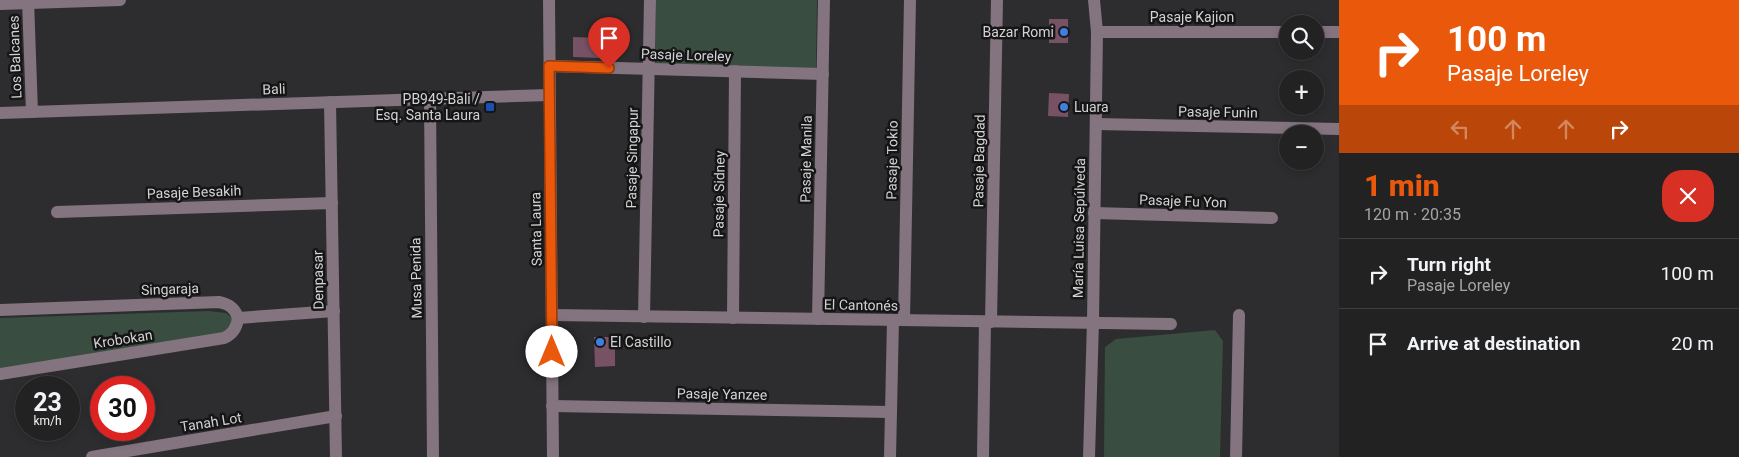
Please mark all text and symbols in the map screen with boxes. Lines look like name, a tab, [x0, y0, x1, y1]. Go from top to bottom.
street label: Pasaje Kajion	[1150, 9, 1234, 25]
street label: Los Balcanes	[6, 15, 24, 99]
map controls	[1279, 15, 1324, 170]
button: search	[1279, 15, 1324, 60]
pin	[588, 17, 630, 68]
text: 100 m	[1447, 19, 1546, 60]
icon: right	[1364, 20, 1429, 85]
icon: arrive	[595, 24, 623, 52]
place label: Bazar Romi	[983, 24, 1054, 40]
marker: Bazar Romi	[1058, 26, 1070, 38]
street label: Pasaje Loreley	[641, 45, 732, 65]
text: Pasaje Loreley	[1447, 61, 1589, 86]
button: +	[1279, 70, 1324, 115]
street label: Bali	[262, 81, 286, 97]
place label: PB949-Bali / Esq. Santa Laura	[375, 91, 480, 123]
place label: Luara	[1074, 99, 1109, 115]
marker: PB949-Bali / Esq. Santa Laura	[484, 101, 496, 113]
marker: Luara	[1058, 101, 1070, 113]
street label: Pasaje Funin	[1178, 103, 1258, 121]
street label: Pasaje Singapur	[623, 107, 641, 208]
street label: Pasaje Bagdad	[970, 114, 988, 208]
street label: Pasaje Manila	[797, 115, 815, 203]
icon: left	[1446, 115, 1474, 143]
icon: ahead	[1499, 115, 1527, 143]
icon: ahead	[1552, 115, 1580, 143]
icon: right	[1605, 115, 1633, 143]
street label: Pasaje Tokio	[883, 120, 901, 200]
button: −	[1279, 125, 1324, 170]
street label: Pasaje Sidney	[710, 150, 728, 238]
street label: María Luisa Sepúlveda	[1070, 158, 1088, 298]
text: 1 min	[1364, 168, 1440, 203]
button: close	[1662, 170, 1714, 222]
street label: Pasaje Besakih	[146, 182, 242, 202]
street label: Pasaje Fu Yon	[1139, 191, 1227, 211]
street label: Santa Laura	[527, 192, 545, 266]
text: 120 m · 20:35	[1364, 205, 1461, 224]
street label: Musa Penida	[407, 237, 425, 319]
street label: Denpasar	[309, 250, 327, 310]
text: Turn right	[1407, 253, 1491, 276]
icon: right	[1364, 260, 1392, 288]
text: 100 m	[1661, 262, 1714, 285]
text: Pasaje Loreley	[1407, 276, 1510, 295]
street label: Singaraja	[141, 280, 199, 298]
street label: El Cantonés	[824, 296, 898, 314]
position arrow	[525, 325, 577, 377]
street label: Krobokan	[92, 326, 154, 352]
icon: arrive	[1364, 330, 1392, 358]
text: Arrive at destination	[1407, 332, 1580, 355]
text: 20 m	[1671, 332, 1714, 355]
place label: El Castillo	[610, 334, 672, 350]
marker: El Castillo	[594, 336, 606, 348]
speed limit sign: 30	[90, 376, 155, 441]
street label: Pasaje Yanzee	[677, 385, 767, 403]
text: 23	[33, 388, 62, 417]
street label: Tanah Lot	[179, 409, 243, 435]
text: km/h	[33, 414, 62, 428]

